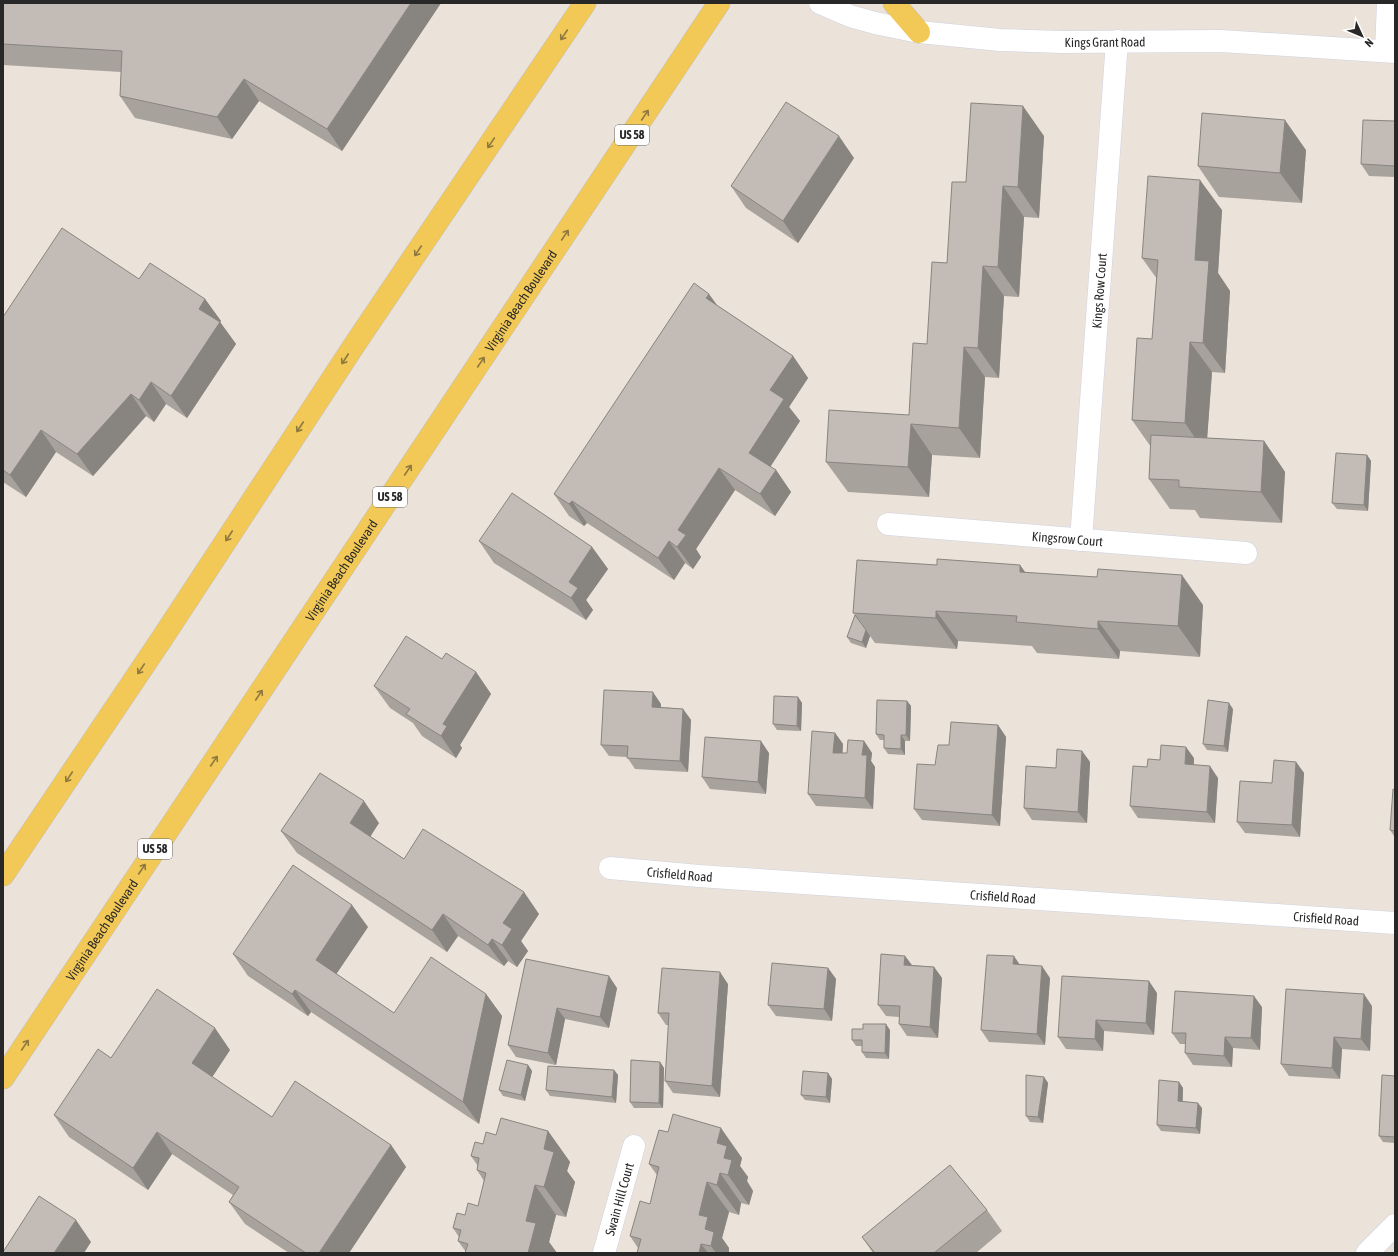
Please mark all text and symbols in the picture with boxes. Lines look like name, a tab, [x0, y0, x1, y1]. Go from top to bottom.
north arrow	[1342, 16, 1382, 56]
one-way arrow	[559, 29, 567, 41]
street label: Kings Grant Road	[1065, 34, 1145, 50]
text: N	[1363, 36, 1376, 49]
one-way arrow	[641, 110, 649, 121]
road number: US 58	[615, 125, 649, 145]
one-way arrow	[487, 137, 495, 148]
one-way arrow	[562, 229, 570, 241]
one-way arrow	[414, 245, 422, 256]
street label: Virginia Beach Boulevard	[482, 247, 560, 354]
street label: Kings Row Court	[1089, 252, 1110, 329]
one-way arrow	[341, 353, 349, 364]
one-way arrow	[477, 357, 485, 368]
one-way arrow	[296, 421, 304, 433]
one-way arrow	[404, 465, 413, 476]
road number: US 58	[373, 487, 407, 507]
street label: Virginia Beach Boulevard	[302, 517, 381, 624]
street label: Kingsrow Court	[1031, 529, 1104, 549]
one-way arrow	[225, 530, 233, 541]
one-way arrow	[137, 663, 145, 674]
one-way arrow	[255, 689, 263, 701]
one-way arrow	[210, 756, 218, 767]
one-way arrow	[65, 771, 73, 782]
road number: US 58	[138, 839, 172, 859]
one-way arrow	[138, 864, 146, 875]
street label: Crisfield Road	[646, 864, 713, 885]
street label: Virginia Beach Boulevard	[63, 877, 141, 984]
street label: Crisfield Road	[970, 887, 1036, 907]
street label: Crisfield Road	[1293, 909, 1360, 929]
one-way arrow	[21, 1040, 29, 1051]
street label: Swain Hill Court	[602, 1161, 637, 1237]

